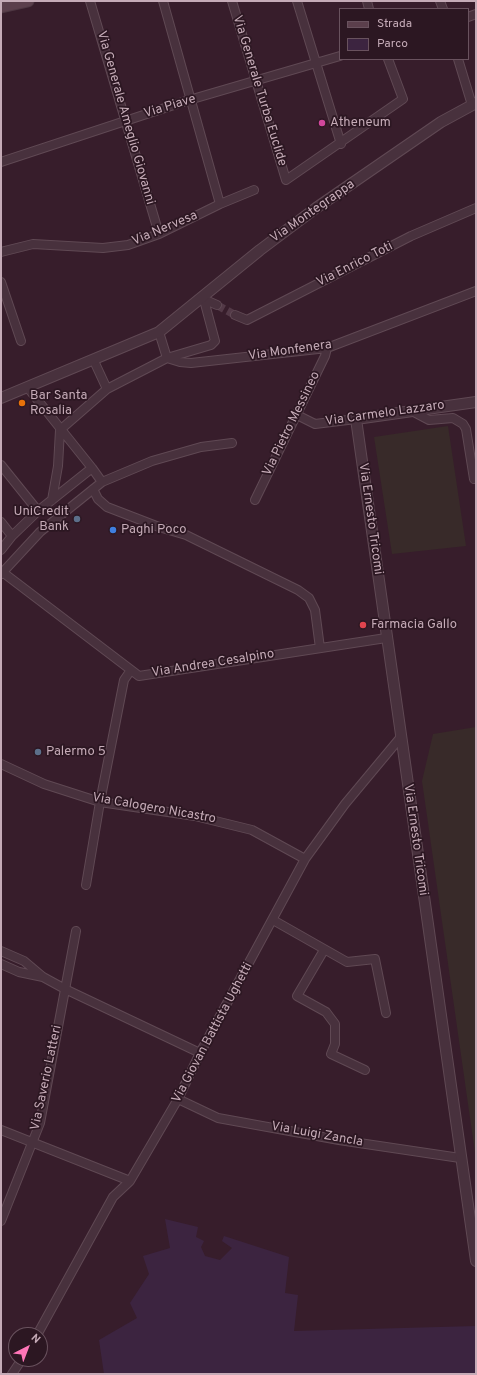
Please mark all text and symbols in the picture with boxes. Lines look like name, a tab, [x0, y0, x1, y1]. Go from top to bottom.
legend	[339, 8, 469, 60]
street label: Via Generale Turba Euclide	[229, 14, 289, 168]
text: Strada	[377, 16, 412, 32]
street label: Via Generale Ameglio Giovanni	[93, 29, 157, 207]
text: Parco	[377, 36, 408, 52]
street label: Via Piave	[142, 92, 198, 122]
place label: Atheneum	[330, 115, 391, 131]
marker: Atheneum	[317, 118, 327, 128]
street label: Via Montegrappa	[268, 177, 358, 247]
street label: Via Nervesa	[130, 208, 200, 250]
street label: Via Enrico Toti	[314, 239, 396, 291]
street label: Via Monfenera	[247, 337, 333, 365]
street label: Via Pietro Messineo	[260, 369, 324, 479]
place label: Bar Santa Rosalia	[30, 388, 87, 419]
marker: Bar Santa Rosalia	[17, 398, 27, 408]
street label: Via Carmelo Lazzaro	[324, 398, 446, 430]
street label: Via Ernesto Tricomi	[354, 462, 386, 576]
place label: UniCredit Bank	[14, 504, 69, 535]
marker: UniCredit Bank	[72, 514, 82, 524]
place label: Paghi Poco	[121, 522, 187, 538]
marker: Paghi Poco	[108, 525, 118, 535]
place label: Farmacia Gallo	[371, 617, 457, 633]
marker: Farmacia Gallo	[358, 620, 368, 630]
street label: Via Andrea Cesalpino	[151, 647, 275, 681]
place label: Palermo 5	[46, 744, 106, 760]
marker: Palermo 5	[33, 747, 43, 757]
street label: Via Ernesto Tricomi	[399, 783, 431, 897]
street label: Via Calogero Nicastro	[91, 790, 217, 828]
street label: Via Giovan Battista Ughetti	[169, 960, 257, 1106]
street label: Via Saverio Latteri	[28, 1024, 66, 1132]
street label: Via Luigi Zancla	[270, 1119, 364, 1151]
north arrow	[8, 1327, 48, 1367]
text: N	[28, 1331, 43, 1347]

